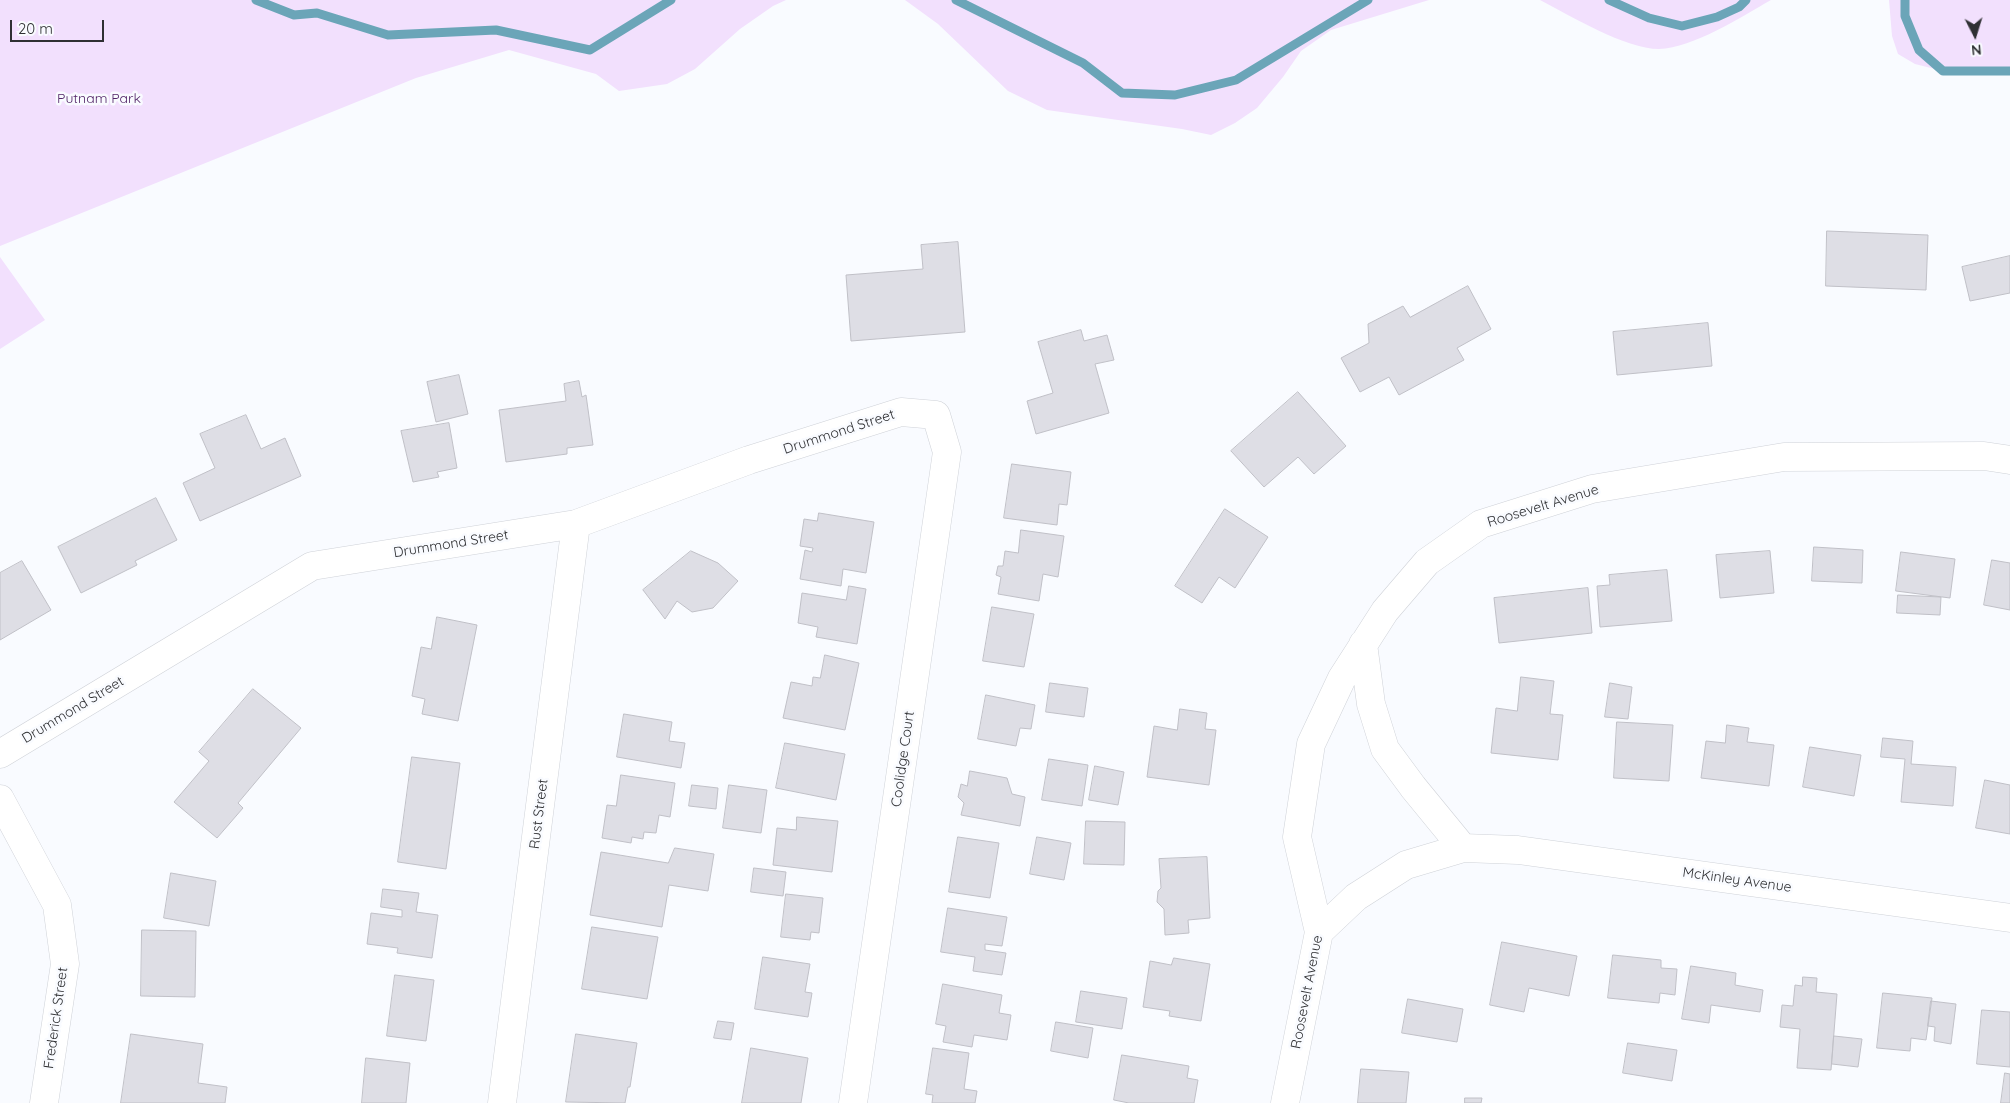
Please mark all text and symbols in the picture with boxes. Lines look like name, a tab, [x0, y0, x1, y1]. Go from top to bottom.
scale bar	[12, 10, 106, 42]
north arrow	[1950, 10, 2000, 60]
text: 20 m	[18, 19, 53, 38]
text: N	[1970, 41, 1982, 59]
park label: Putnam Park	[57, 91, 141, 107]
street label: Drummond Street	[781, 406, 897, 458]
street label: Roosevelt Avenue	[1485, 481, 1601, 531]
street label: Drummond Street	[392, 527, 510, 561]
street label: Drummond Street	[19, 673, 127, 747]
street label: Coolidge Court	[888, 710, 918, 808]
street label: Rust Street	[526, 778, 552, 850]
street label: McKinley Avenue	[1681, 864, 1793, 896]
street label: Roosevelt Avenue	[1288, 934, 1326, 1050]
street label: Frederick Street	[41, 966, 71, 1070]

